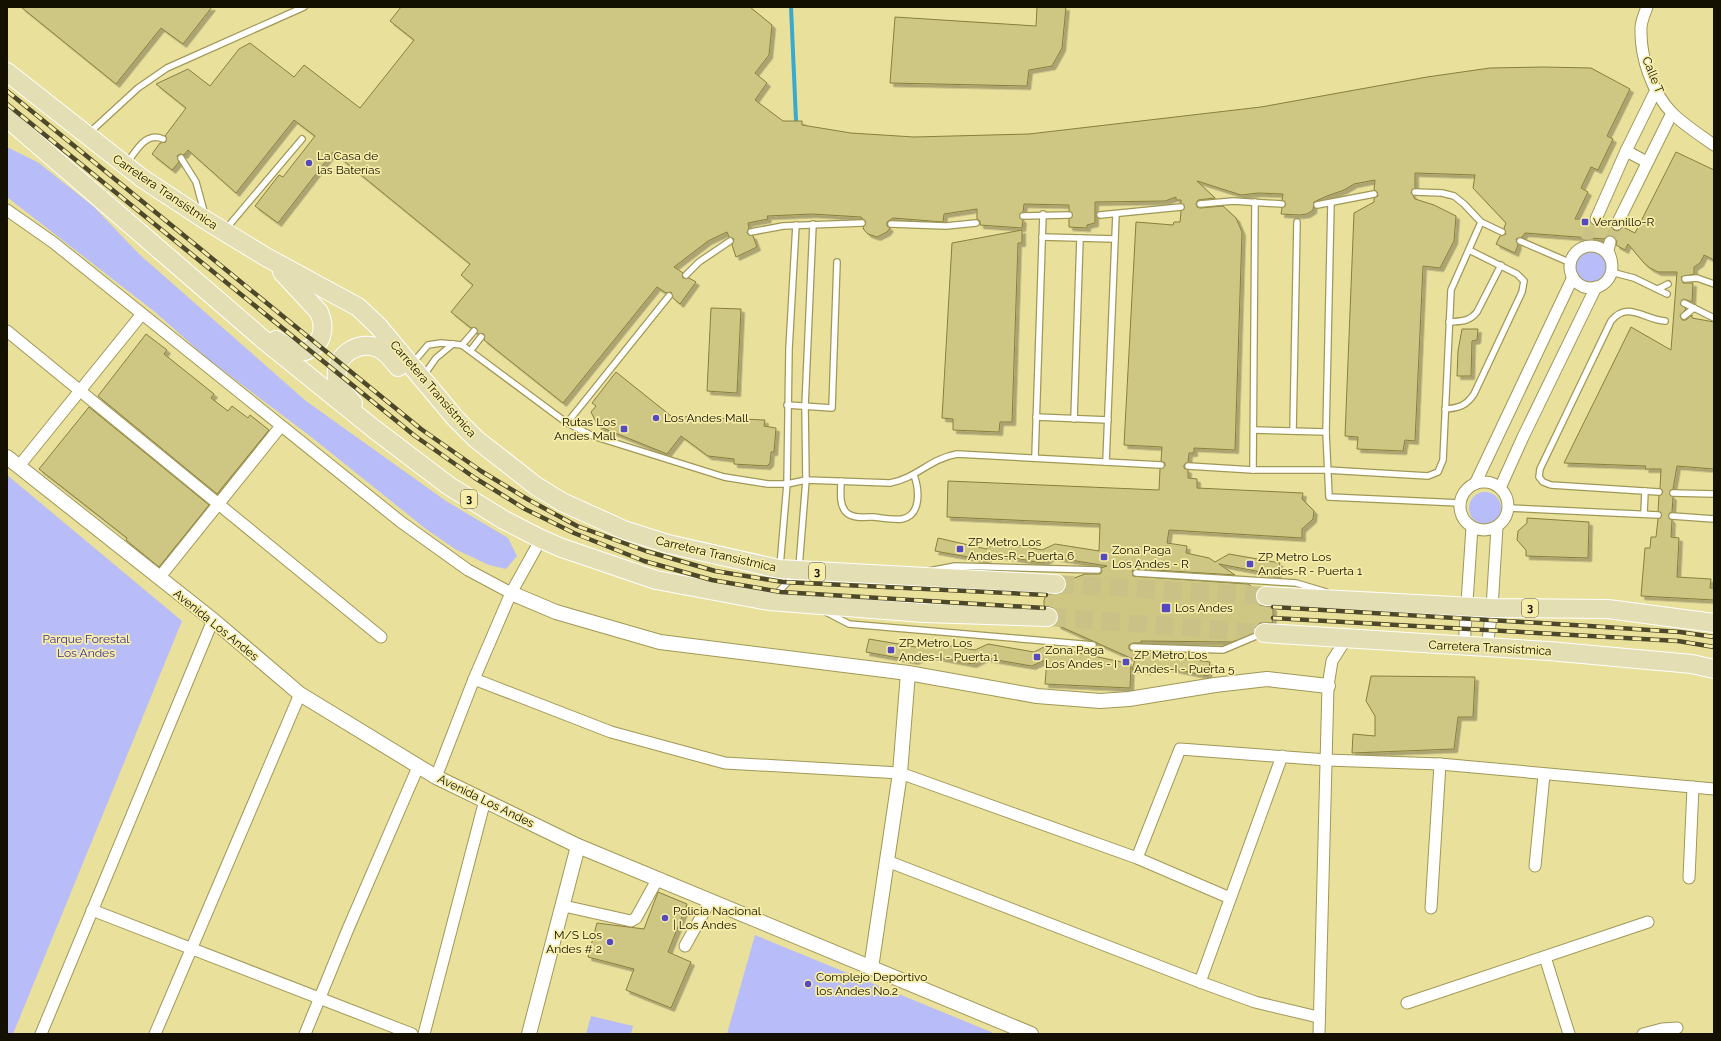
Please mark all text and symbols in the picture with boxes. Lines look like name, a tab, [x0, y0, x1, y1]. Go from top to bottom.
street label: Calle T	[1639, 55, 1667, 96]
place label: La Casa de las Baterías	[317, 149, 380, 177]
street label: Carretera Transístmica	[110, 152, 220, 232]
marker: La Casa de las Baterías	[304, 158, 314, 168]
place label: Veranillo-R	[1593, 215, 1654, 229]
marker: Veranillo-R	[1580, 217, 1590, 227]
street label: Carretera Transístmica	[387, 338, 479, 440]
place label: Los Andes Mall	[664, 411, 749, 425]
marker: Los Andes Mall	[651, 413, 661, 423]
place label: Rutas Los Andes Mall	[554, 415, 617, 443]
marker: Rutas Los Andes Mall	[619, 424, 629, 434]
road number: 3	[461, 490, 477, 508]
street label: Carretera Transístmica	[654, 533, 778, 575]
place label: ZP Metro Los Andes-R - Puerta 6	[968, 535, 1074, 563]
place label: Zona Paga Los Andes - R	[1112, 543, 1189, 571]
marker: ZP Metro Los Andes-R - Puerta 6	[955, 544, 965, 554]
place label: ZP Metro Los Andes-R - Puerta 1	[1258, 550, 1362, 578]
marker: Zona Paga Los Andes - R	[1099, 552, 1109, 562]
marker: ZP Metro Los Andes-R - Puerta 1	[1245, 559, 1255, 569]
road number: 3	[809, 563, 825, 581]
street label: Avenida Los Andes	[171, 586, 262, 664]
road number: 3	[1522, 599, 1538, 617]
place label: Los Andes	[1175, 601, 1233, 615]
marker: Los Andes	[1160, 602, 1172, 614]
park label: Parque Forestal Los Andes	[42, 632, 130, 660]
place label: ZP Metro Los Andes-I - Puerta 1	[899, 636, 998, 664]
street label: Carretera Transístmica	[1428, 638, 1552, 658]
place label: Zona Paga Los Andes - I	[1045, 643, 1117, 671]
marker: ZP Metro Los Andes-I - Puerta 1	[886, 645, 896, 655]
place label: ZP Metro Los Andes-I - Puerta 5	[1134, 648, 1235, 676]
marker: Zona Paga Los Andes - I	[1032, 652, 1042, 662]
marker: ZP Metro Los Andes-I - Puerta 5	[1121, 657, 1131, 667]
street label: Avenida Los Andes	[436, 772, 537, 831]
place label: Policia Nacional | Los Andes	[673, 904, 762, 932]
marker: Policia Nacional | Los Andes	[660, 913, 670, 923]
place label: M/S Los Andes # 2	[546, 928, 602, 956]
marker: M/S Los Andes # 2	[605, 937, 615, 947]
place label: Complejo Deportivo los Andes No.2	[816, 970, 927, 998]
marker: Complejo Deportivo los Andes No.2	[803, 979, 813, 989]

